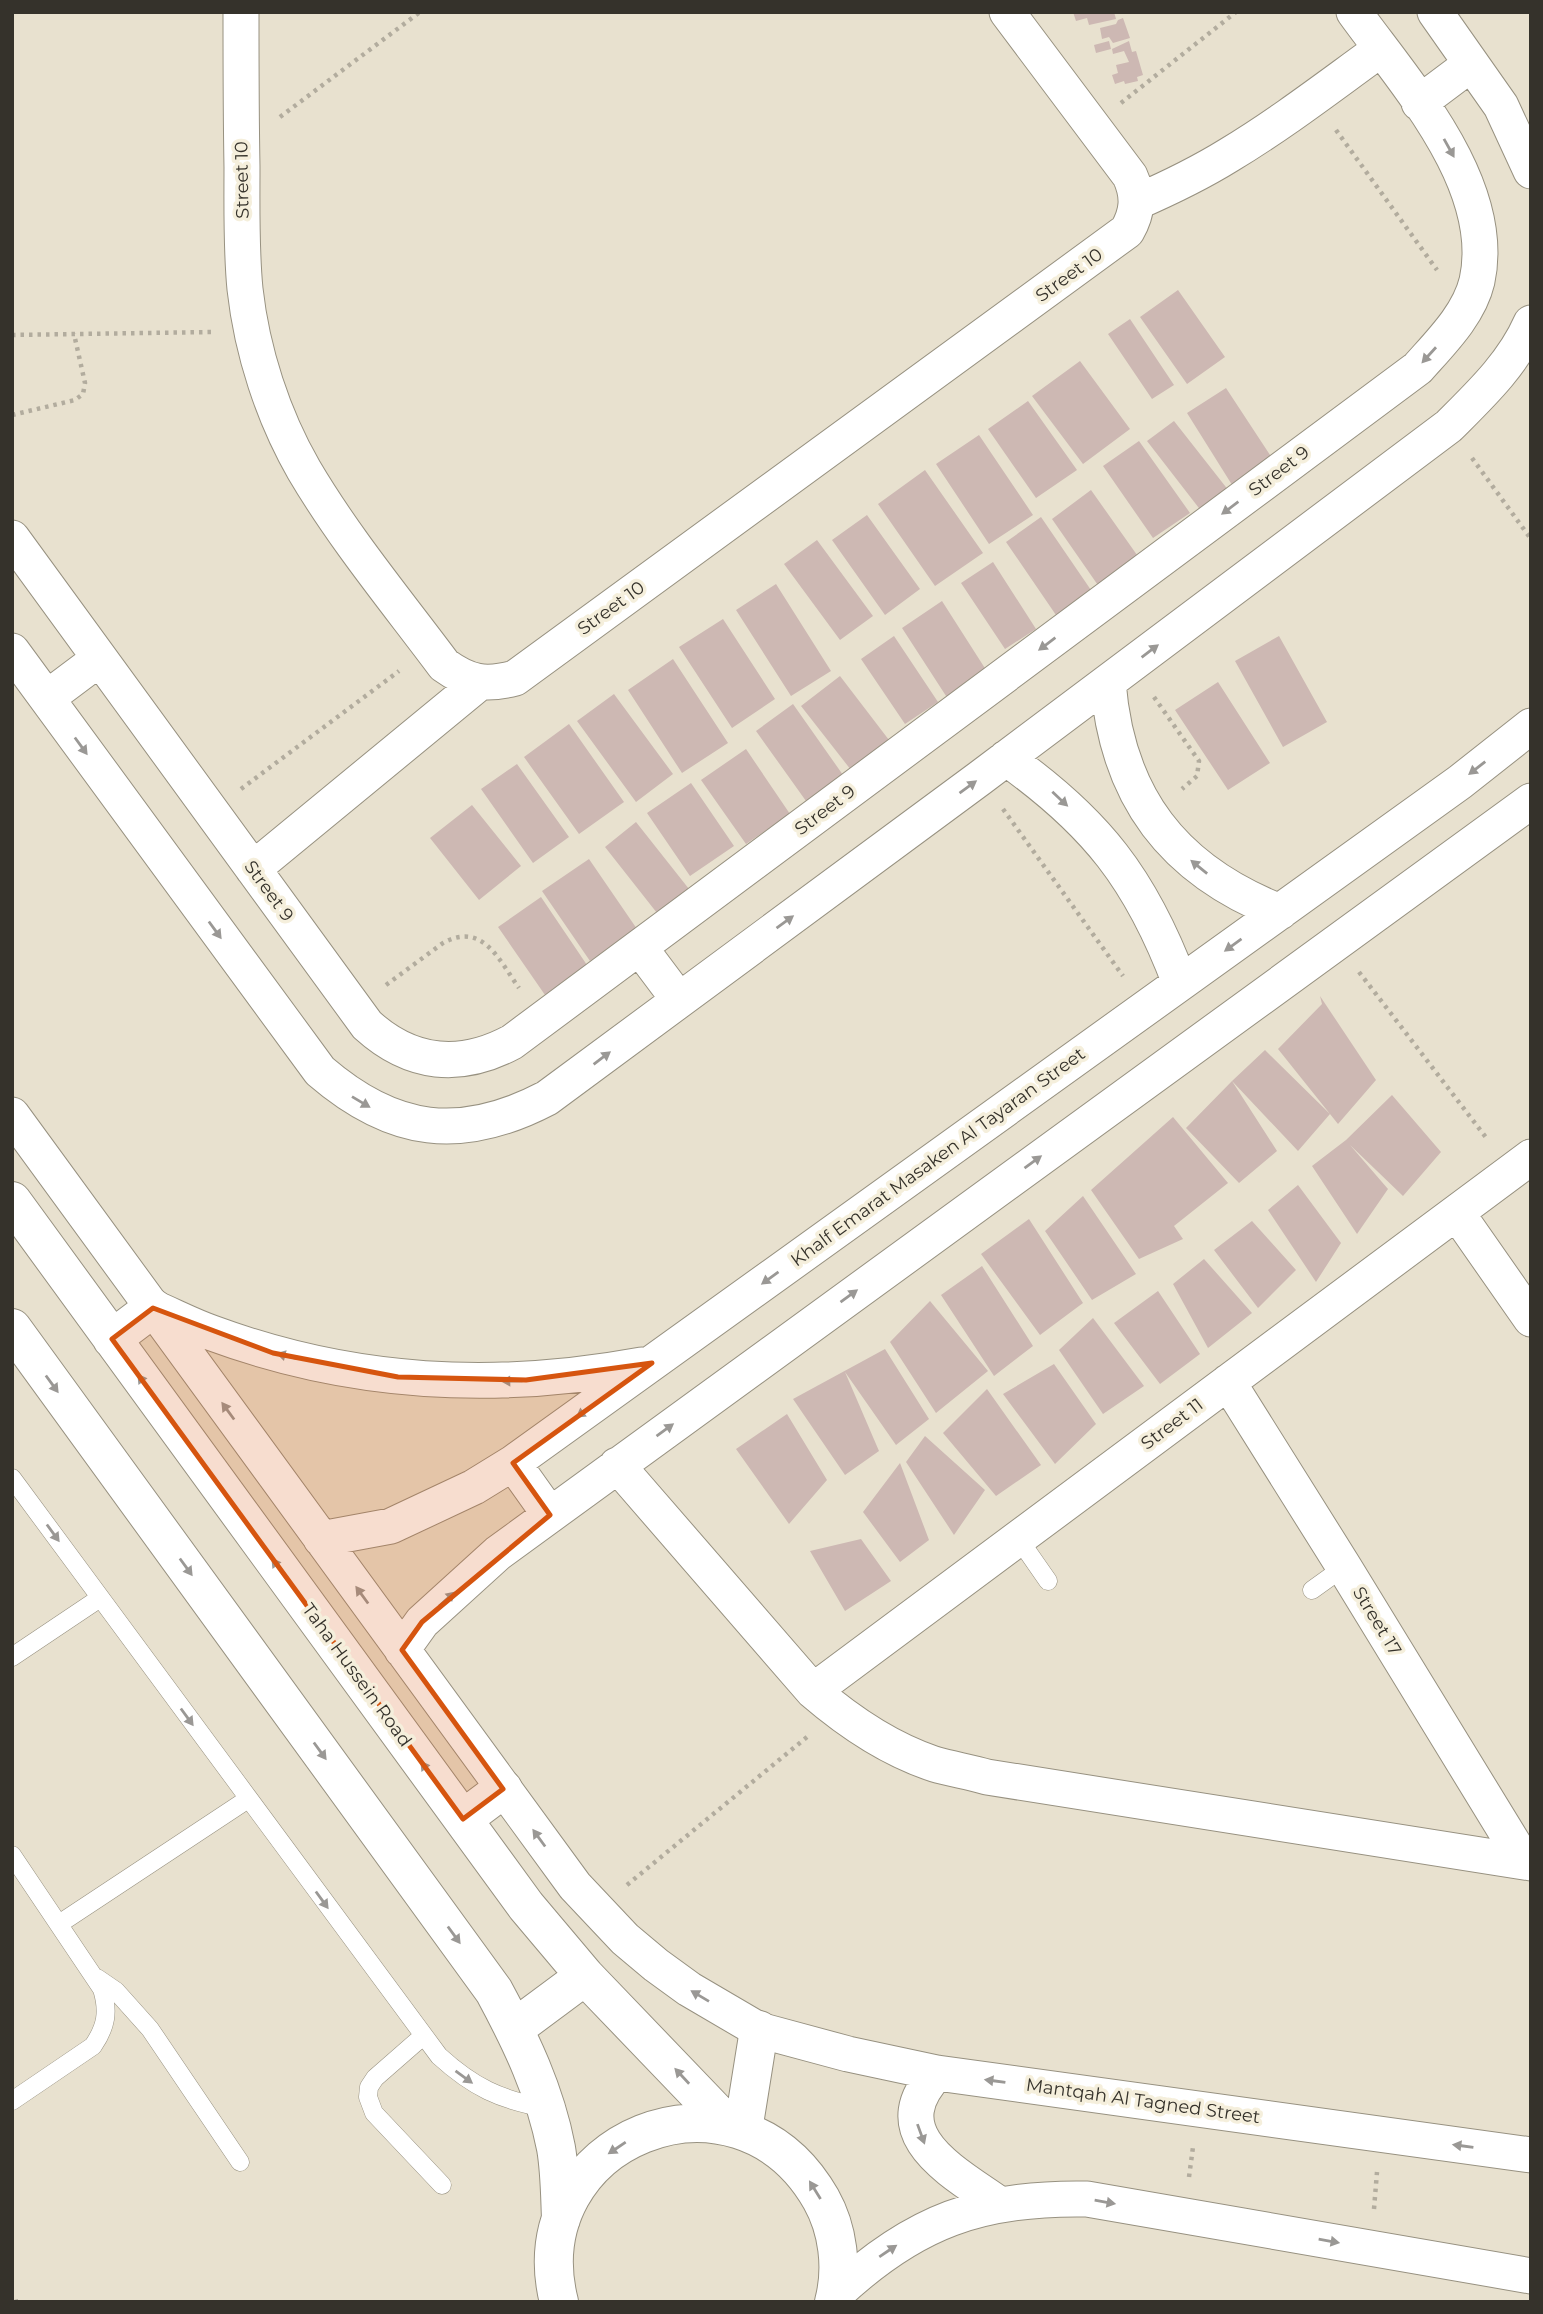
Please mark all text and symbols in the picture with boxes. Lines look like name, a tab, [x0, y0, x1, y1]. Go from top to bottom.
one-way arrow	[1443, 139, 1455, 158]
street label: Street 10	[230, 141, 254, 219]
street label: Street 10	[1031, 243, 1107, 307]
one-way arrow	[1421, 346, 1437, 364]
street label: Street 9	[1244, 441, 1314, 501]
one-way arrow	[1220, 501, 1239, 515]
street label: Street 10	[573, 576, 649, 640]
one-way arrow	[1038, 637, 1056, 651]
one-way arrow	[1140, 643, 1158, 658]
one-way arrow	[74, 737, 88, 755]
one-way arrow	[1468, 761, 1486, 775]
street label: Street 9	[790, 780, 860, 840]
one-way arrow	[958, 780, 977, 794]
one-way arrow	[1051, 791, 1069, 807]
street label: Street 9	[239, 856, 299, 926]
one-way arrow	[1190, 859, 1208, 875]
one-way arrow	[775, 915, 794, 929]
one-way arrow	[208, 921, 222, 939]
one-way arrow	[1224, 938, 1242, 952]
street label: Khalf Emarat Masaken Al Tayaran Street	[787, 1043, 1089, 1271]
one-way arrow	[593, 1051, 611, 1065]
one-way arrow	[351, 1096, 370, 1108]
one-way arrow	[1024, 1156, 1042, 1170]
one-way arrow	[761, 1271, 779, 1285]
one-way arrow	[840, 1289, 858, 1303]
one-way arrow	[276, 1350, 298, 1361]
one-way arrow	[45, 1374, 60, 1392]
one-way arrow	[138, 1374, 152, 1392]
one-way arrow	[501, 1375, 523, 1386]
street label: Street 11	[1137, 1394, 1207, 1454]
one-way arrow	[221, 1402, 235, 1420]
one-way arrow	[576, 1404, 594, 1418]
one-way arrow	[656, 1423, 674, 1437]
one-way arrow	[45, 1524, 60, 1542]
one-way arrow	[179, 1558, 194, 1576]
one-way arrow	[272, 1558, 286, 1576]
street label: Street 17	[1348, 1583, 1406, 1659]
one-way arrow	[355, 1586, 369, 1604]
one-way arrow	[438, 1591, 456, 1607]
street label: Taha Hussein Road	[298, 1599, 416, 1751]
one-way arrow	[180, 1708, 194, 1726]
one-way arrow	[313, 1742, 327, 1760]
one-way arrow	[420, 1761, 434, 1779]
one-way arrow	[532, 1829, 546, 1847]
one-way arrow	[315, 1891, 329, 1909]
one-way arrow	[447, 1926, 461, 1944]
one-way arrow	[690, 1990, 709, 2003]
one-way arrow	[674, 2067, 690, 2085]
one-way arrow	[455, 2070, 473, 2084]
street label: Mantqah Al Tagned Street	[1024, 2074, 1262, 2128]
one-way arrow	[984, 2075, 1006, 2086]
one-way arrow	[916, 2123, 927, 2144]
one-way arrow	[1452, 2140, 1474, 2151]
one-way arrow	[607, 2141, 627, 2154]
one-way arrow	[809, 2180, 822, 2199]
one-way arrow	[1094, 2197, 1116, 2208]
one-way arrow	[1318, 2236, 1340, 2247]
one-way arrow	[879, 2244, 897, 2258]

